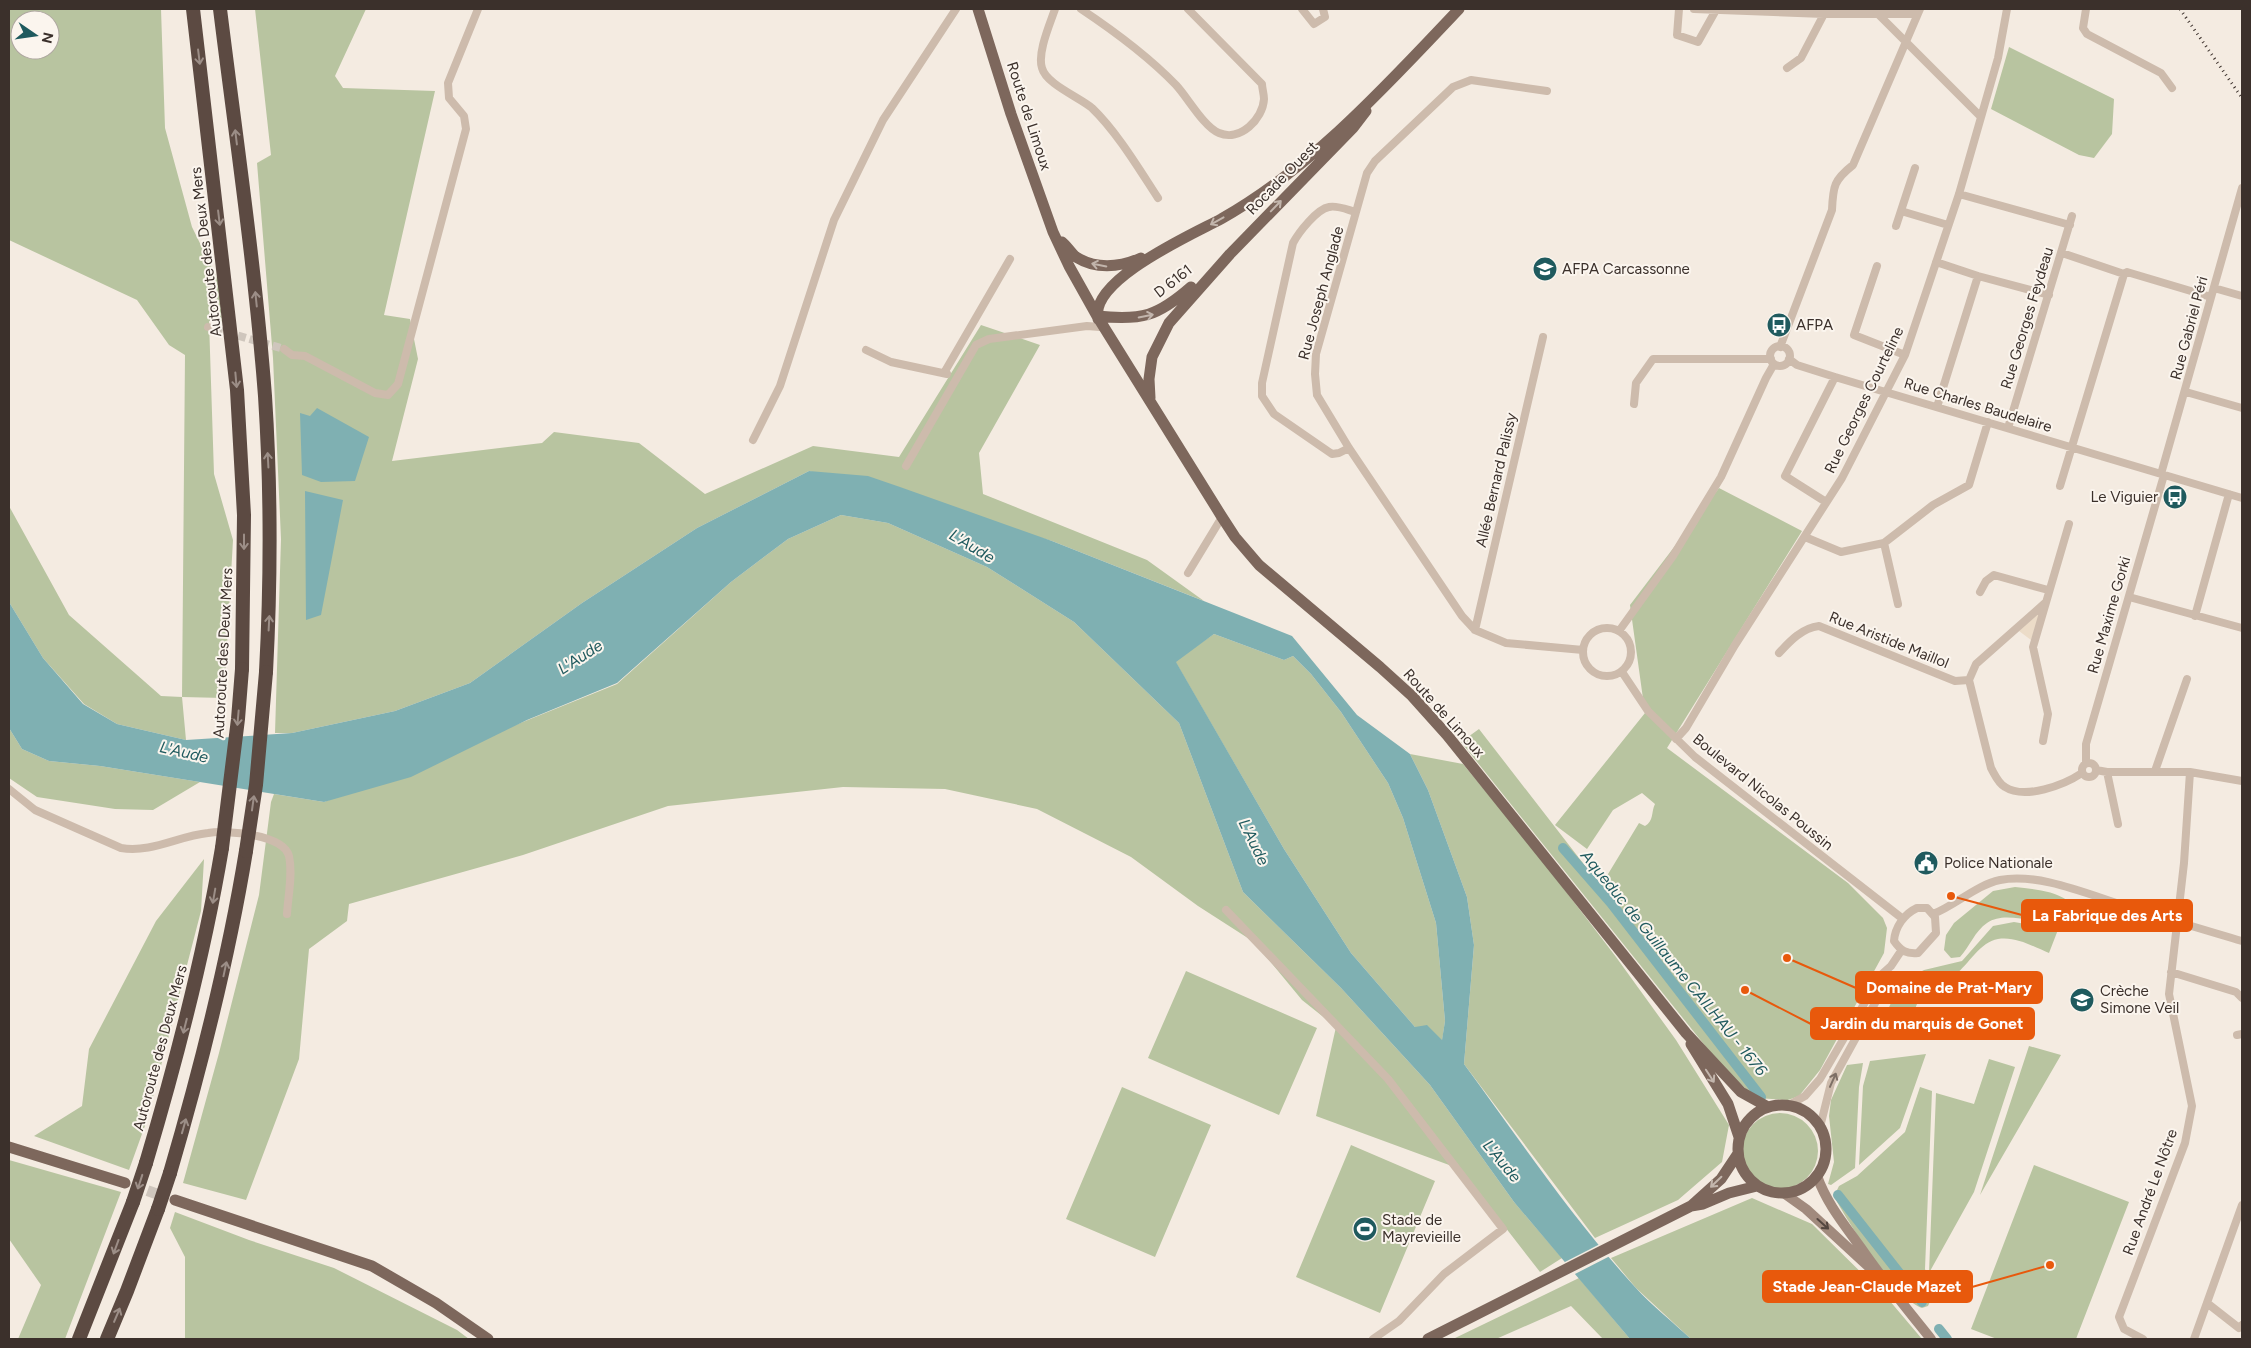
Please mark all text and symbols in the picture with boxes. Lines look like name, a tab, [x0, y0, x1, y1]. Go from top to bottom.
north arrow	[10, 10, 60, 60]
text: N	[38, 31, 57, 45]
one-way arrow	[194, 49, 204, 65]
street label: Route de Limoux	[1003, 60, 1055, 172]
one-way arrow	[231, 129, 241, 145]
street label: Rocade Ouest	[1242, 137, 1322, 219]
street label: Autoroute des Deux Mers	[187, 166, 225, 338]
one-way arrow	[1270, 200, 1282, 212]
one-way arrow	[214, 210, 224, 226]
one-way arrow	[1211, 216, 1225, 226]
street label: Rue Joseph Anglade	[1295, 224, 1347, 362]
street label: Rue Georges Feydeau	[1997, 245, 2057, 391]
school or university icon: AFPA Carcassonne	[1532, 256, 1558, 282]
one-way arrow	[1091, 259, 1107, 269]
place label: AFPA Carcassonne	[1562, 260, 1690, 278]
street label: D 6161	[1150, 261, 1196, 301]
street label: Rue Gabriel Péri	[2167, 274, 2211, 382]
one-way arrow	[251, 291, 261, 307]
one-way arrow	[1137, 310, 1153, 320]
bus stop icon: AFPA	[1766, 312, 1792, 338]
place label: AFPA	[1796, 316, 1833, 334]
street label: Rue Georges Courteline	[1821, 324, 1907, 476]
one-way arrow	[231, 372, 241, 388]
street label: Rue Charles Baudelaire	[1902, 374, 2054, 436]
street label: Allée Bernard Palissy	[1472, 411, 1520, 549]
one-way arrow	[264, 453, 273, 469]
bus stop icon: Le Viguier	[2162, 484, 2188, 510]
place label: Le Viguier	[2091, 488, 2158, 506]
water label: L'Aude	[946, 525, 998, 567]
one-way arrow	[239, 534, 249, 550]
street label: Rue Maxime Gorki	[2084, 554, 2134, 676]
street label: Autoroute des Deux Mers	[210, 567, 236, 739]
street label: Rue Aristide Maillol	[1826, 608, 1952, 672]
one-way arrow	[264, 615, 273, 631]
water label: L'Aude	[554, 635, 606, 678]
street label: Route de Limoux	[1400, 665, 1488, 761]
one-way arrow	[233, 710, 243, 726]
street label: Boulevard Nicolas Poussin	[1689, 730, 1837, 854]
water label: L'Aude	[158, 737, 210, 767]
one-way arrow	[249, 795, 259, 811]
water label: L'Aude	[1235, 816, 1273, 869]
water label: Aqueduc de Guillaume CAILHAU - 1676	[1576, 846, 1772, 1080]
public building icon: Police Nationale	[1913, 850, 1939, 876]
place label: Police Nationale	[1944, 854, 2053, 872]
one-way arrow	[209, 888, 219, 904]
callout: La Fabrique des Arts	[2022, 900, 2192, 931]
text: La Fabrique des Arts	[2032, 906, 2183, 925]
one-way arrow	[220, 961, 230, 977]
street label: Autoroute des Deux Mers	[129, 963, 191, 1133]
callout: Domaine de Prat-Mary	[1856, 972, 2042, 1003]
text: Domaine de Prat-Mary	[1866, 978, 2033, 997]
place label: Crèche Simone Veil	[2100, 982, 2179, 1017]
school or university icon: Crèche Simone Veil	[2069, 987, 2095, 1013]
callout: Jardin du marquis de Gonet	[1811, 1008, 2034, 1039]
text: Jardin du marquis de Gonet	[1821, 1014, 2023, 1033]
one-way arrow	[179, 1018, 189, 1034]
one-way arrow	[1705, 1068, 1715, 1082]
one-way arrow	[1828, 1073, 1838, 1088]
one-way arrow	[179, 1119, 189, 1135]
street label: Rue André Le Nôtre	[2119, 1126, 2181, 1258]
water label: L'Aude	[1479, 1136, 1525, 1186]
one-way arrow	[134, 1174, 144, 1190]
one-way arrow	[1710, 1176, 1723, 1188]
place label: Stade de Mayrevieille	[1382, 1211, 1461, 1246]
sports icon: Stade de Mayrevieille	[1352, 1216, 1378, 1242]
one-way arrow	[1816, 1219, 1829, 1230]
one-way arrow	[111, 1239, 120, 1254]
callout: Stade Jean-Claude Mazet	[1763, 1271, 1972, 1302]
text: Stade Jean-Claude Mazet	[1772, 1277, 1962, 1296]
one-way arrow	[113, 1308, 123, 1323]

